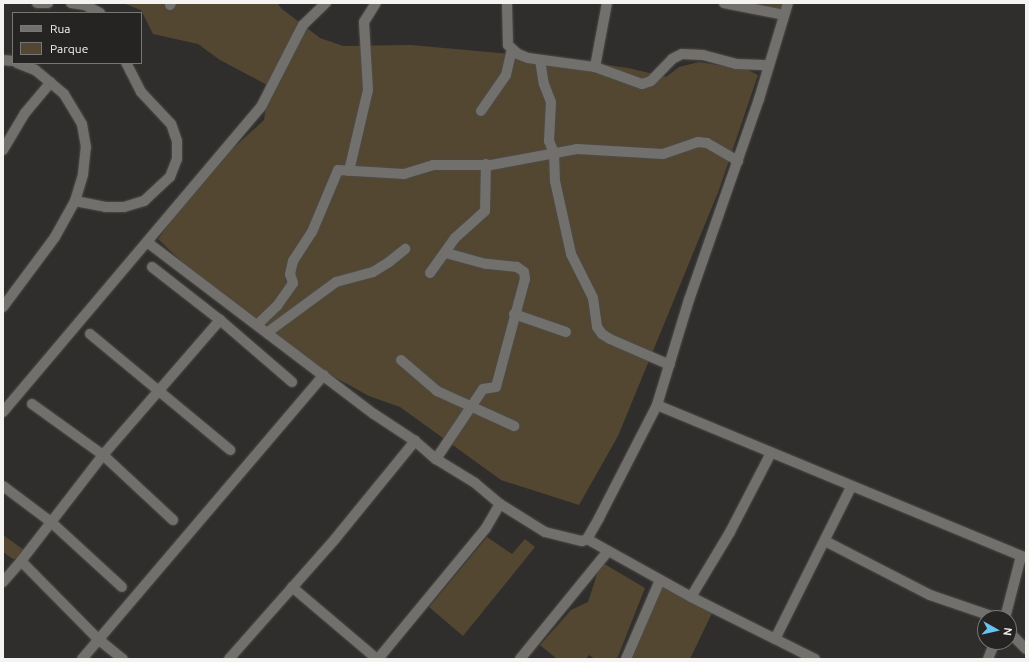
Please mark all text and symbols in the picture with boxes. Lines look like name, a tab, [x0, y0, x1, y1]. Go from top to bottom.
legend	[12, 12, 142, 64]
text: Rua	[50, 22, 71, 35]
text: Parque	[50, 42, 88, 55]
north arrow	[977, 610, 1017, 650]
text: N	[1001, 627, 1014, 636]

